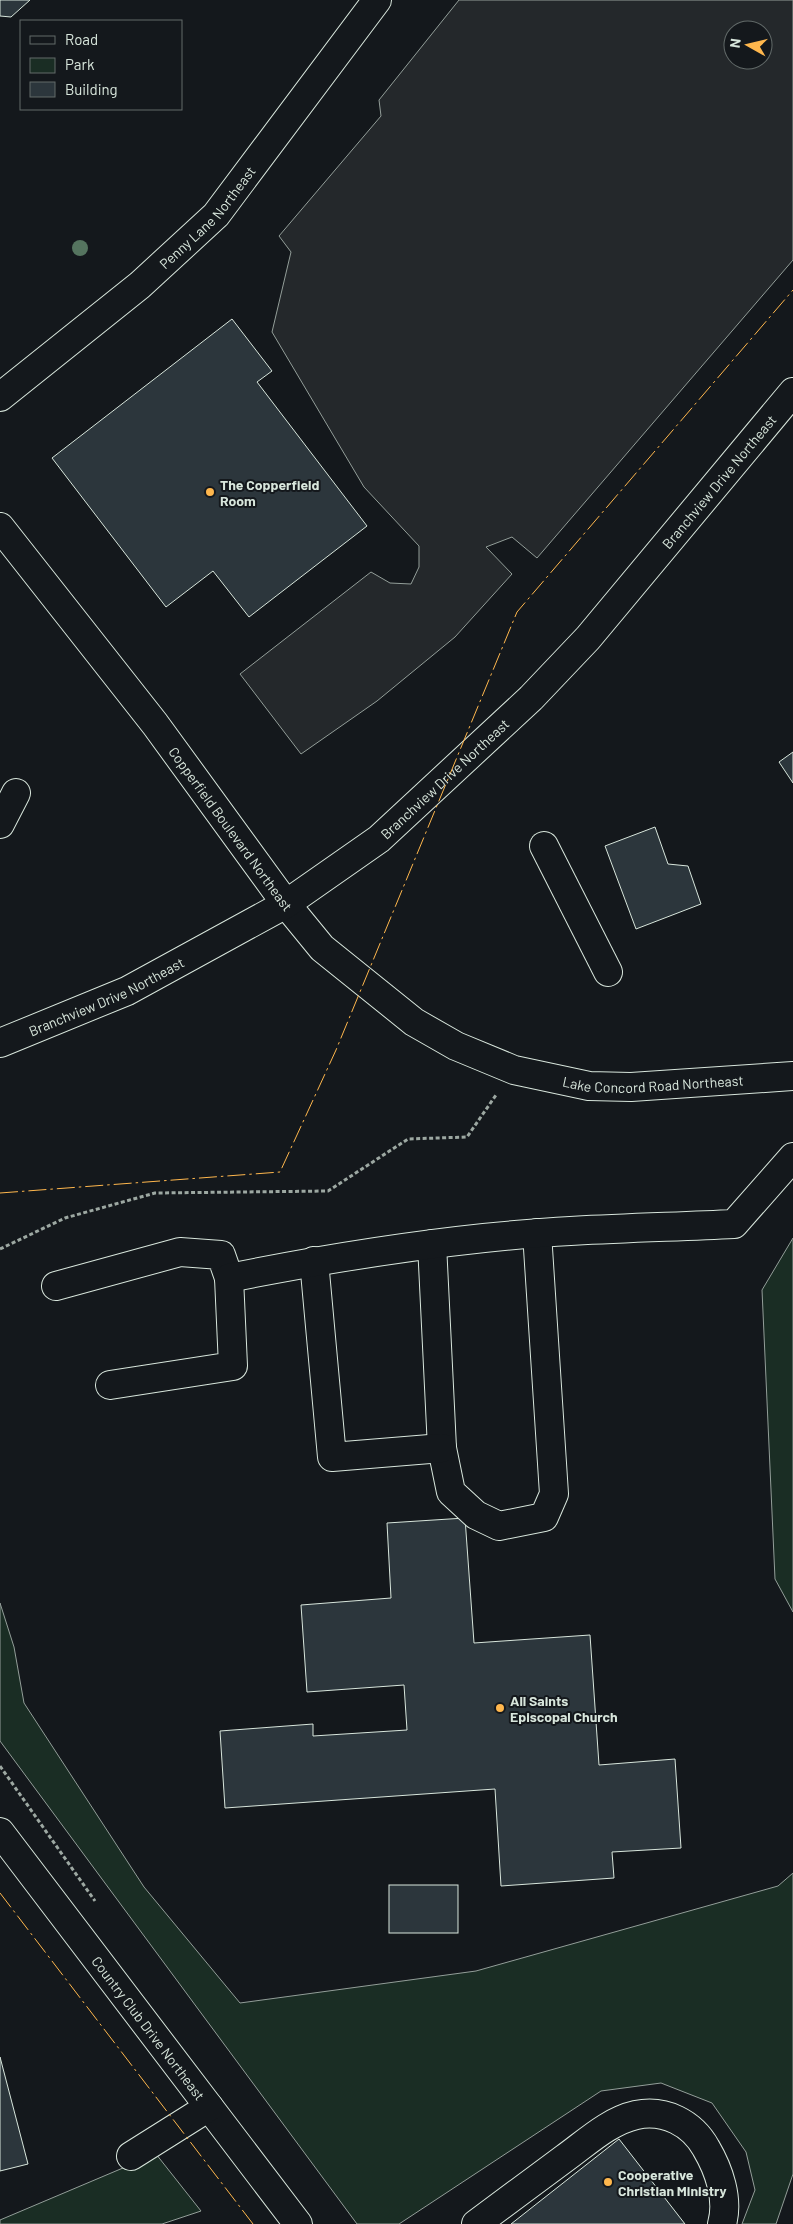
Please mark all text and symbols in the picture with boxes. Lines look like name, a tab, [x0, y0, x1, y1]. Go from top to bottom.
legend	[20, 20, 182, 110]
north arrow	[723, 20, 773, 70]
text: Road	[65, 30, 98, 48]
text: N	[726, 37, 744, 49]
text: Park	[65, 55, 95, 73]
text: Building	[65, 80, 118, 98]
street label: Penny Lane Northeast	[155, 162, 258, 272]
street label: Branchview Drive Northeast	[658, 411, 779, 552]
place label: The Copperfield Room	[220, 476, 319, 509]
marker: The Copperfield Room	[204, 486, 216, 498]
street label: Branchview Drive Northeast	[377, 715, 512, 842]
street label: Copperfield Boulevard Northeast	[166, 743, 296, 914]
street label: Branchview Drive Northeast	[26, 953, 187, 1039]
street label: Lake Concord Road Northeast	[561, 1071, 744, 1096]
place label: All Saints Episcopal Church	[510, 1692, 618, 1725]
marker: All Saints Episcopal Church	[494, 1702, 506, 1714]
street label: Country Club Drive Northeast	[89, 1953, 209, 2103]
place label: Cooperative Christian Ministry	[618, 2166, 727, 2199]
marker: Cooperative Christian Ministry	[602, 2176, 614, 2188]

